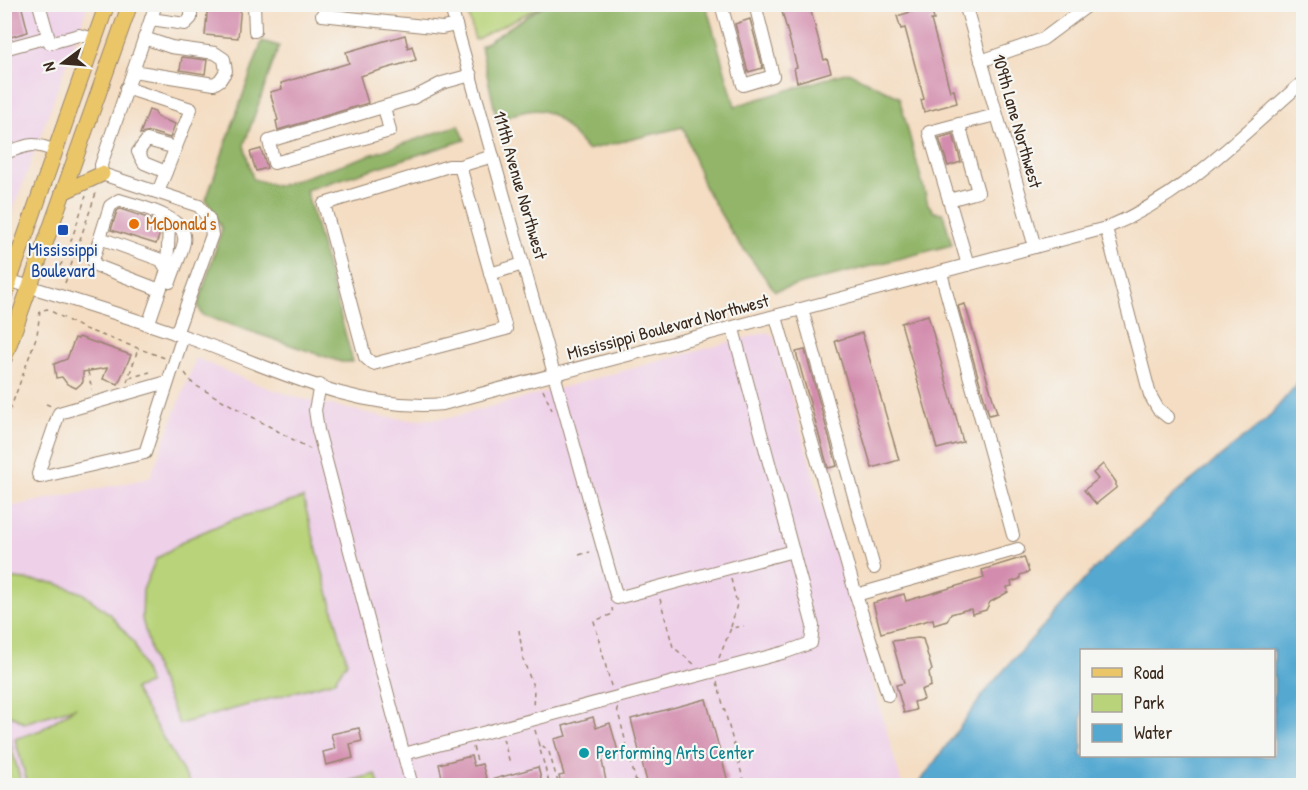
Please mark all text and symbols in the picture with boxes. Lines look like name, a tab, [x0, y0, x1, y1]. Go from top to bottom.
north arrow	[33, 33, 93, 93]
street label: 109th Lane Northwest	[986, 51, 1049, 192]
text: N	[37, 60, 60, 74]
street label: 111th Avenue Northwest	[487, 108, 554, 263]
place label: McDonald's	[146, 211, 216, 236]
marker: McDonald's	[127, 217, 141, 231]
marker: Mississippi Boulevard	[56, 223, 70, 237]
place label: Mississippi Boulevard	[28, 237, 98, 283]
street label: Mississippi Boulevard Northwest	[564, 287, 772, 366]
legend	[1080, 649, 1275, 757]
text: Road	[1134, 660, 1164, 685]
text: Park	[1134, 690, 1165, 715]
text: Water	[1134, 720, 1172, 745]
place label: Performing Arts Center	[596, 740, 754, 765]
marker: Performing Arts Center	[577, 746, 591, 760]

